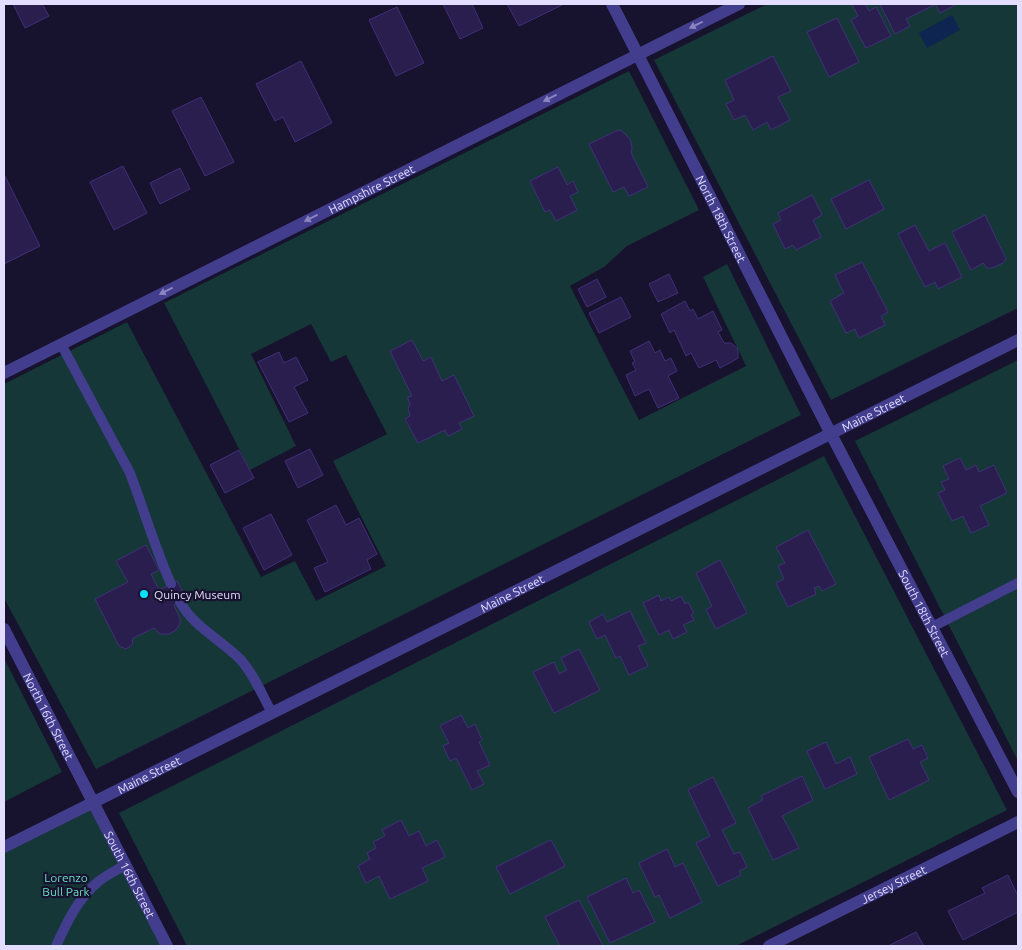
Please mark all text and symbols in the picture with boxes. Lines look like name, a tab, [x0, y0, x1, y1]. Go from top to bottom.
one-way arrow	[688, 21, 703, 29]
one-way arrow	[543, 94, 557, 102]
street label: Hampshire Street	[326, 161, 417, 216]
street label: North 18th Street	[694, 173, 749, 265]
one-way arrow	[304, 214, 318, 222]
one-way arrow	[159, 287, 173, 295]
street label: Maine Street	[839, 391, 908, 434]
street label: South 18th Street	[897, 568, 953, 659]
street label: Maine Street	[478, 572, 546, 614]
marker: Quincy Museum	[138, 588, 150, 600]
place label: Quincy Museum	[154, 588, 241, 601]
street label: North 16th Street	[21, 671, 77, 762]
street label: Maine Street	[115, 753, 183, 796]
street label: South 16th Street	[102, 829, 158, 920]
street label: Jersey Street	[859, 862, 928, 906]
park label: Lorenzo Bull Park	[42, 871, 90, 898]

